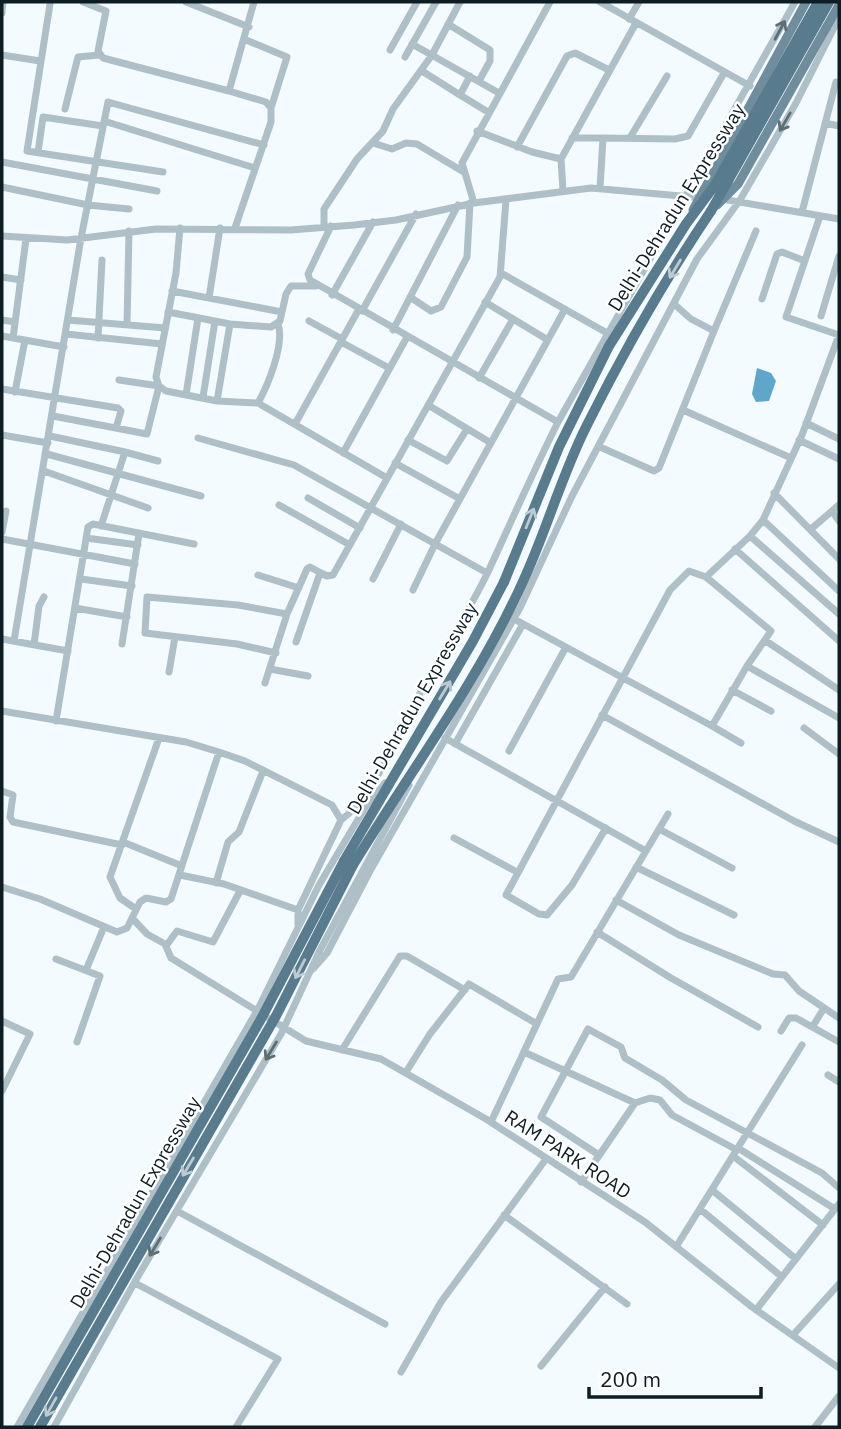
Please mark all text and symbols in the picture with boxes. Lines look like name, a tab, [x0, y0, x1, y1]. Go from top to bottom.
one-way arrow	[774, 20, 787, 41]
street label: Delhi-Dehradun Expressway	[602, 98, 750, 315]
one-way arrow	[778, 112, 792, 132]
one-way arrow	[668, 258, 682, 278]
one-way arrow	[524, 508, 537, 530]
street label: Delhi-Dehradun Expressway	[341, 597, 483, 818]
one-way arrow	[438, 680, 452, 700]
one-way arrow	[293, 958, 306, 979]
one-way arrow	[263, 1041, 277, 1061]
street label: Delhi-Dehradun Expressway	[64, 1091, 206, 1312]
street label: RAM PARK ROAD	[500, 1104, 636, 1204]
one-way arrow	[181, 1157, 195, 1177]
one-way arrow	[148, 1237, 162, 1257]
scale bar	[589, 1356, 760, 1400]
text: 200 m	[600, 1365, 661, 1393]
one-way arrow	[44, 1396, 57, 1417]

